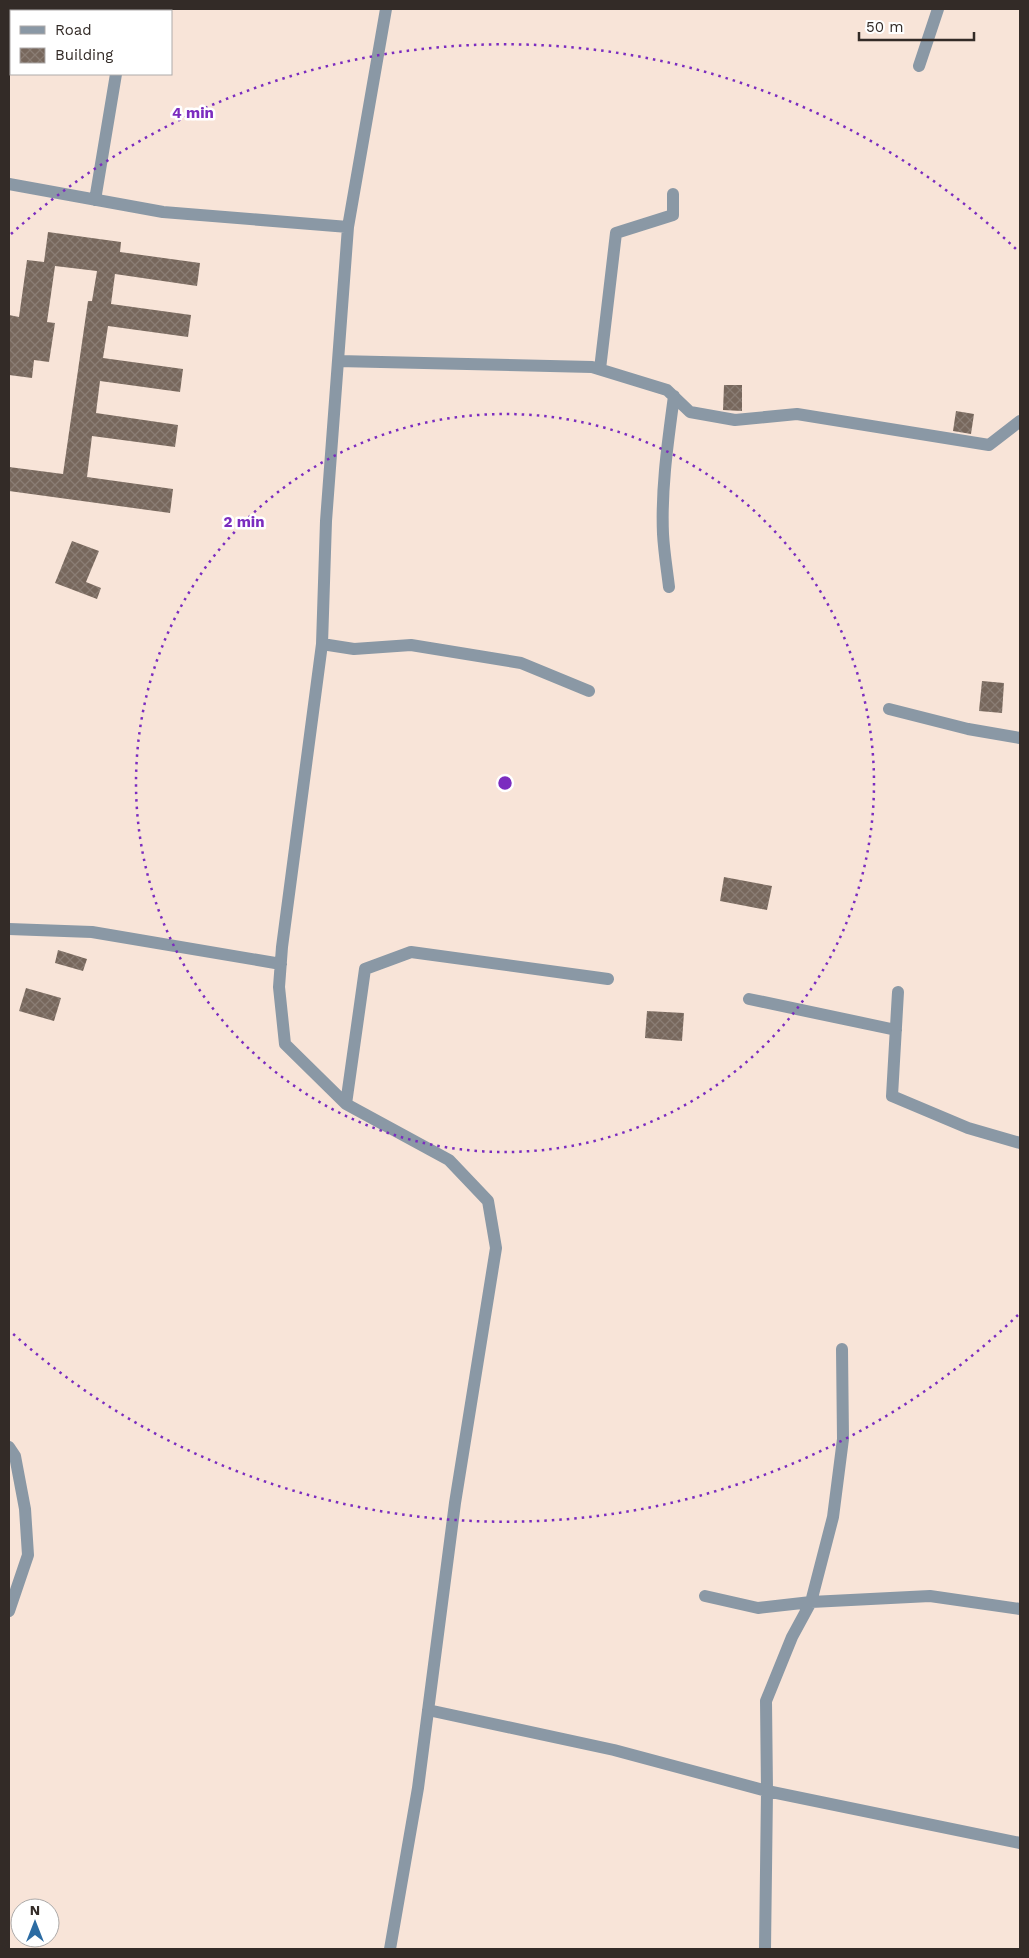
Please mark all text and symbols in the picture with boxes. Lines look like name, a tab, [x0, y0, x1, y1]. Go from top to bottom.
legend	[10, 10, 172, 75]
scale bar	[859, 10, 974, 42]
text: 50 m	[866, 18, 903, 36]
text: Road	[55, 21, 92, 39]
text: Building	[55, 46, 113, 64]
text: 4 min	[172, 104, 214, 122]
text: 2 min	[223, 513, 265, 531]
centre of rings	[496, 774, 514, 792]
north arrow	[10, 1898, 60, 1948]
text: N	[30, 1902, 40, 1918]

